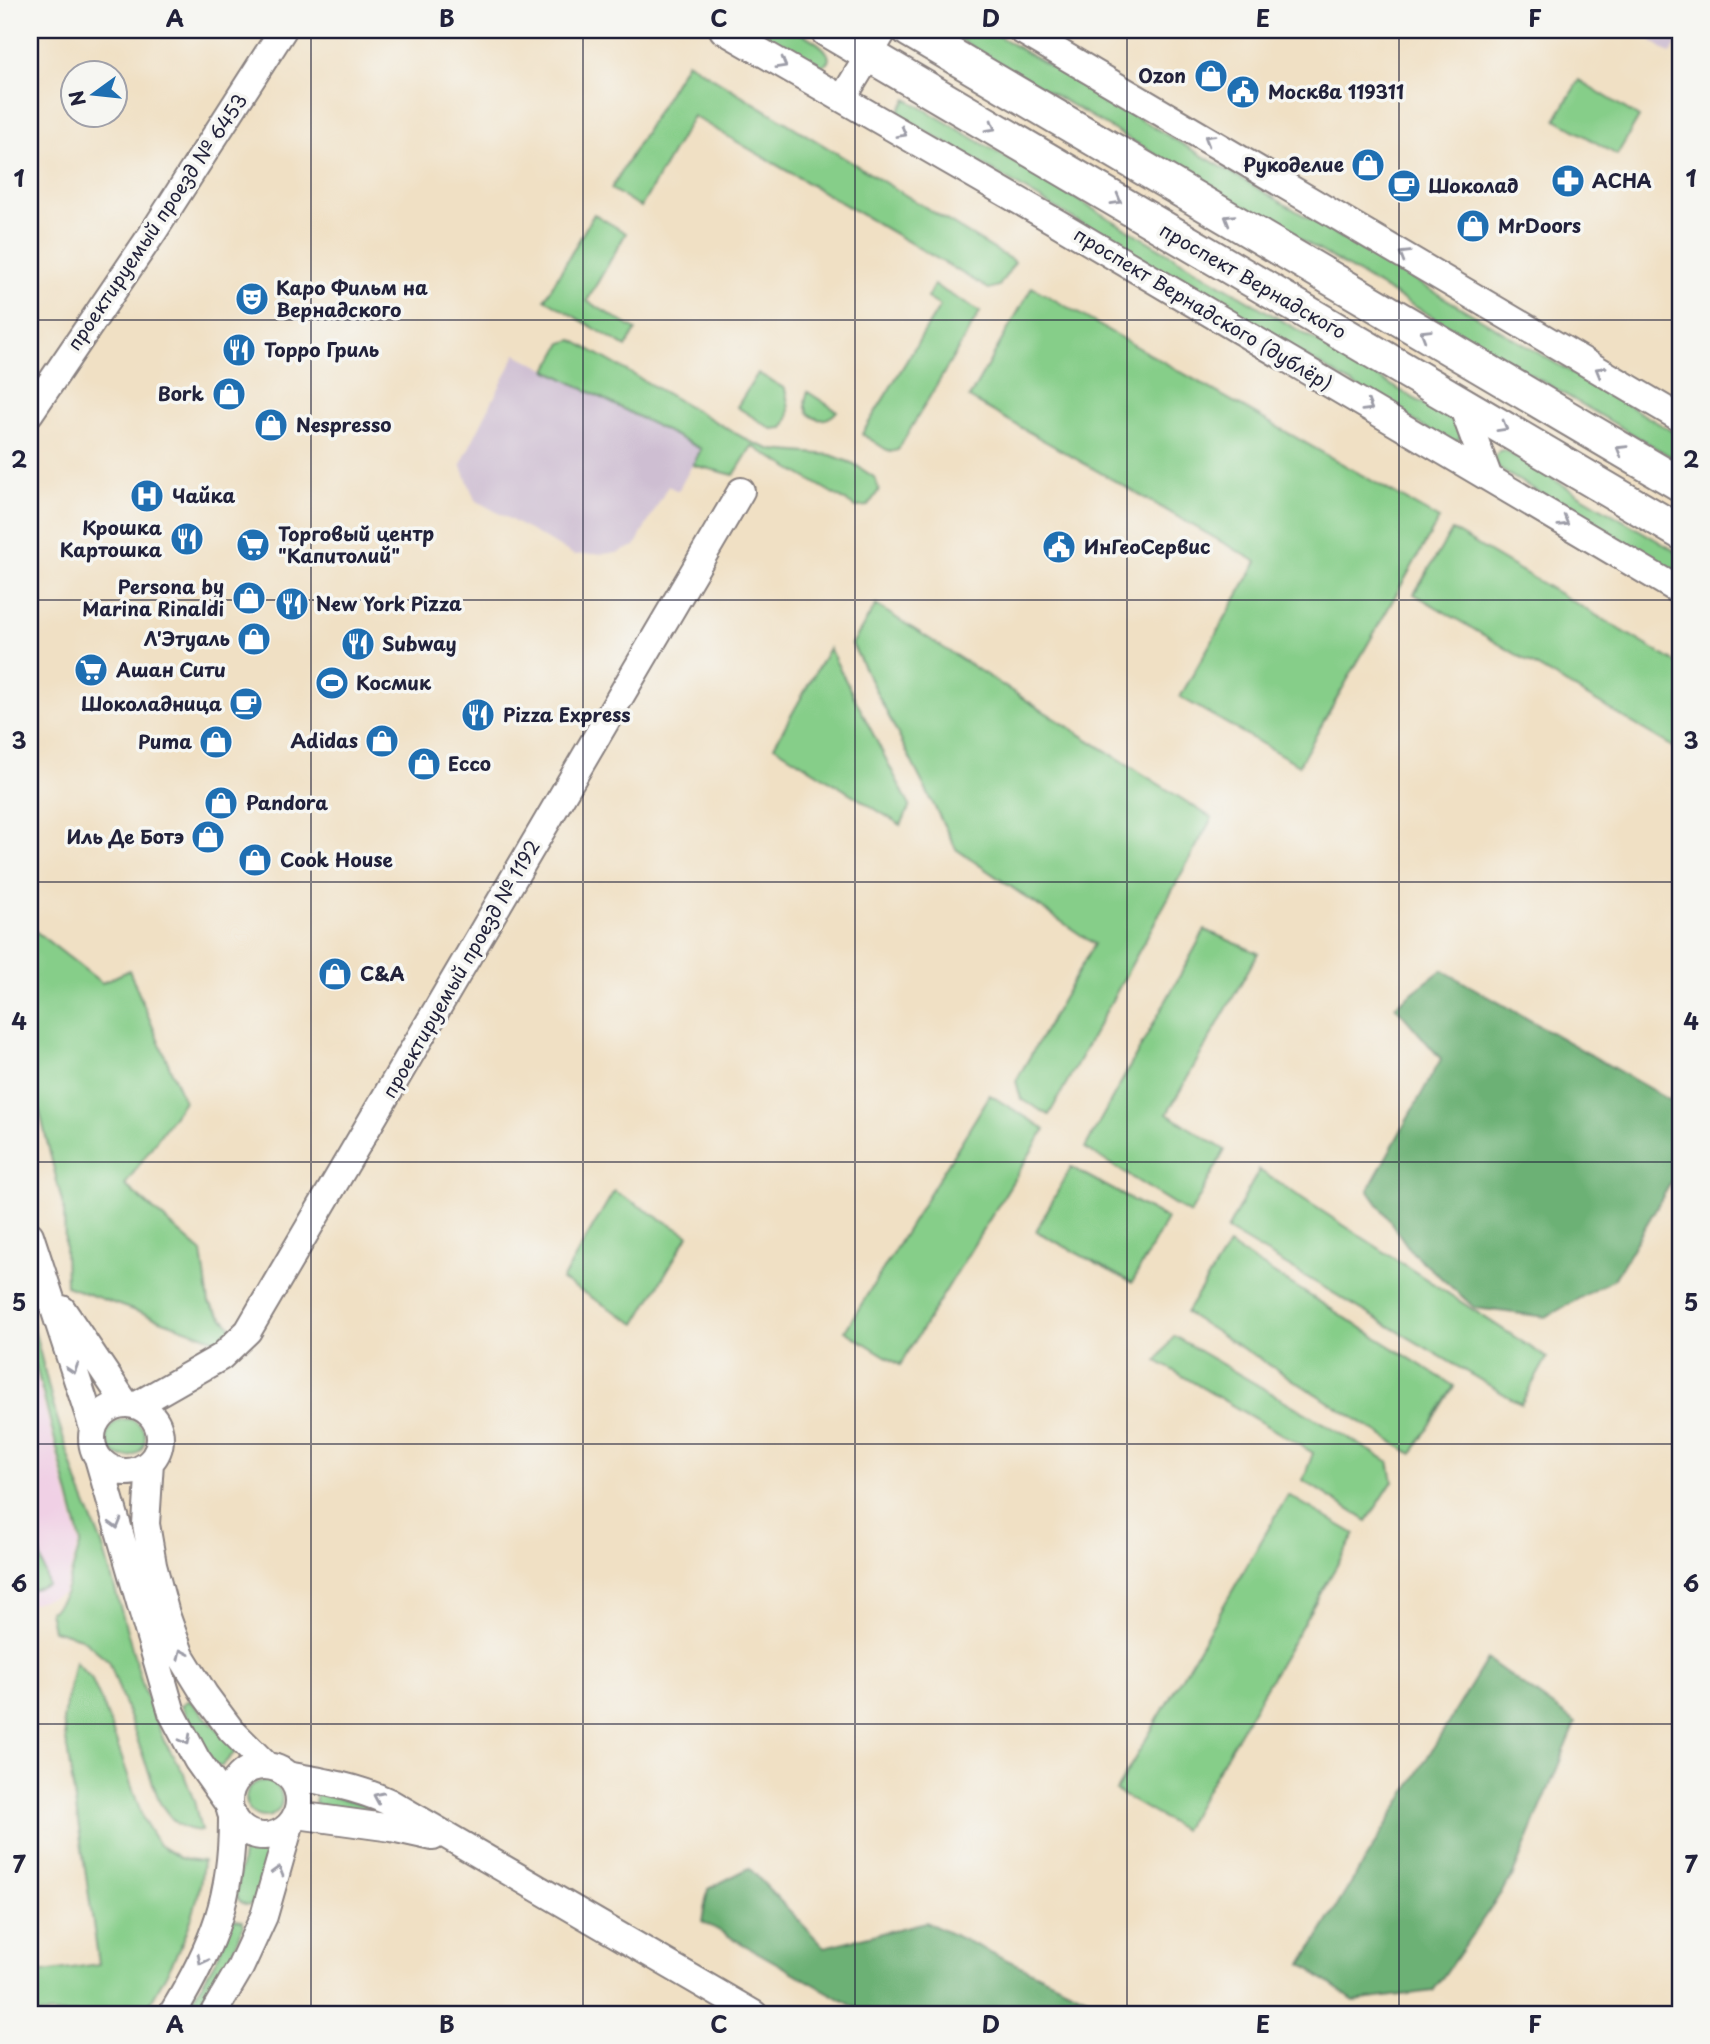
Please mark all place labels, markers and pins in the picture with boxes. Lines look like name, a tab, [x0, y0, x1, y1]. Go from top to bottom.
shop icon: Ozon	[1192, 57, 1230, 95]
place label: Ozon	[1138, 61, 1186, 89]
public building icon: Москва 119311	[1224, 73, 1262, 111]
place label: Москва 119311	[1268, 77, 1404, 105]
shop icon: Рукоделие	[1349, 146, 1387, 184]
place label: Рукоделие	[1243, 150, 1344, 178]
pharmacy icon: ACHA	[1549, 162, 1587, 200]
place label: ACHA	[1592, 166, 1652, 194]
cafe icon: Шоколад	[1385, 167, 1423, 205]
place label: Шоколад	[1428, 171, 1518, 199]
shop icon: MrDoors	[1454, 207, 1492, 245]
place label: MrDoors	[1498, 211, 1581, 239]
place label: Каро Фильм на Вернадского	[276, 273, 428, 323]
theatre icon: Каро Фильм на Вернадского	[233, 280, 271, 318]
restaurant icon: Торро Гриль	[220, 331, 258, 369]
place label: Торро Гриль	[264, 335, 379, 363]
shop icon: Bork	[210, 375, 248, 413]
place label: Bork	[158, 379, 204, 407]
shop icon: Nespresso	[252, 406, 290, 444]
place label: Nespresso	[296, 410, 391, 438]
hospital icon: Чайка	[128, 477, 166, 515]
place label: Чайка	[172, 481, 235, 509]
place label: Крошка Картошка	[60, 513, 162, 563]
place label: Торговый центр "Капитолий"	[278, 519, 434, 569]
restaurant icon: Крошка Картошка	[168, 520, 206, 558]
supermarket icon: Торговый центр "Капитолий"	[234, 526, 272, 564]
public building icon: ИнГеоСервис	[1040, 528, 1078, 566]
place label: ИнГеоСервис	[1084, 532, 1211, 560]
place label: Persona by Marina Rinaldi	[82, 572, 224, 622]
shop icon: Persona by Marina Rinaldi	[230, 579, 268, 617]
restaurant icon: New York Pizza	[273, 585, 311, 623]
place label: New York Pizza	[316, 589, 462, 617]
shop icon: Л'Этуаль	[235, 620, 273, 658]
place label: Л'Этуаль	[144, 624, 230, 652]
restaurant icon: Subway	[339, 625, 377, 663]
place label: Subway	[382, 629, 456, 657]
supermarket icon: Ашан Сити	[72, 651, 110, 689]
place label: Ашан Сити	[115, 655, 226, 683]
sports icon: Космик	[313, 664, 351, 702]
place label: Космик	[356, 668, 432, 696]
cafe icon: Шоколадница	[227, 685, 265, 723]
place label: Шоколадница	[81, 689, 222, 717]
restaurant icon: Pizza Express	[459, 696, 497, 734]
place label: Pizza Express	[503, 700, 631, 728]
shop icon: Adidas	[363, 722, 401, 760]
shop icon: Puma	[197, 723, 235, 761]
place label: Adidas	[290, 726, 358, 754]
place label: Puma	[138, 727, 192, 755]
shop icon: Ecco	[405, 745, 443, 783]
place label: Ecco	[448, 749, 491, 777]
shop icon: Pandora	[202, 784, 240, 822]
place label: Pandora	[246, 788, 328, 816]
shop icon: Иль Де Ботэ	[189, 818, 227, 856]
place label: Иль Де Ботэ	[66, 822, 184, 850]
shop icon: Cook House	[236, 841, 274, 879]
place label: Cook House	[280, 845, 393, 873]
shop icon: C&A	[316, 955, 354, 993]
place label: C&A	[360, 959, 405, 987]

